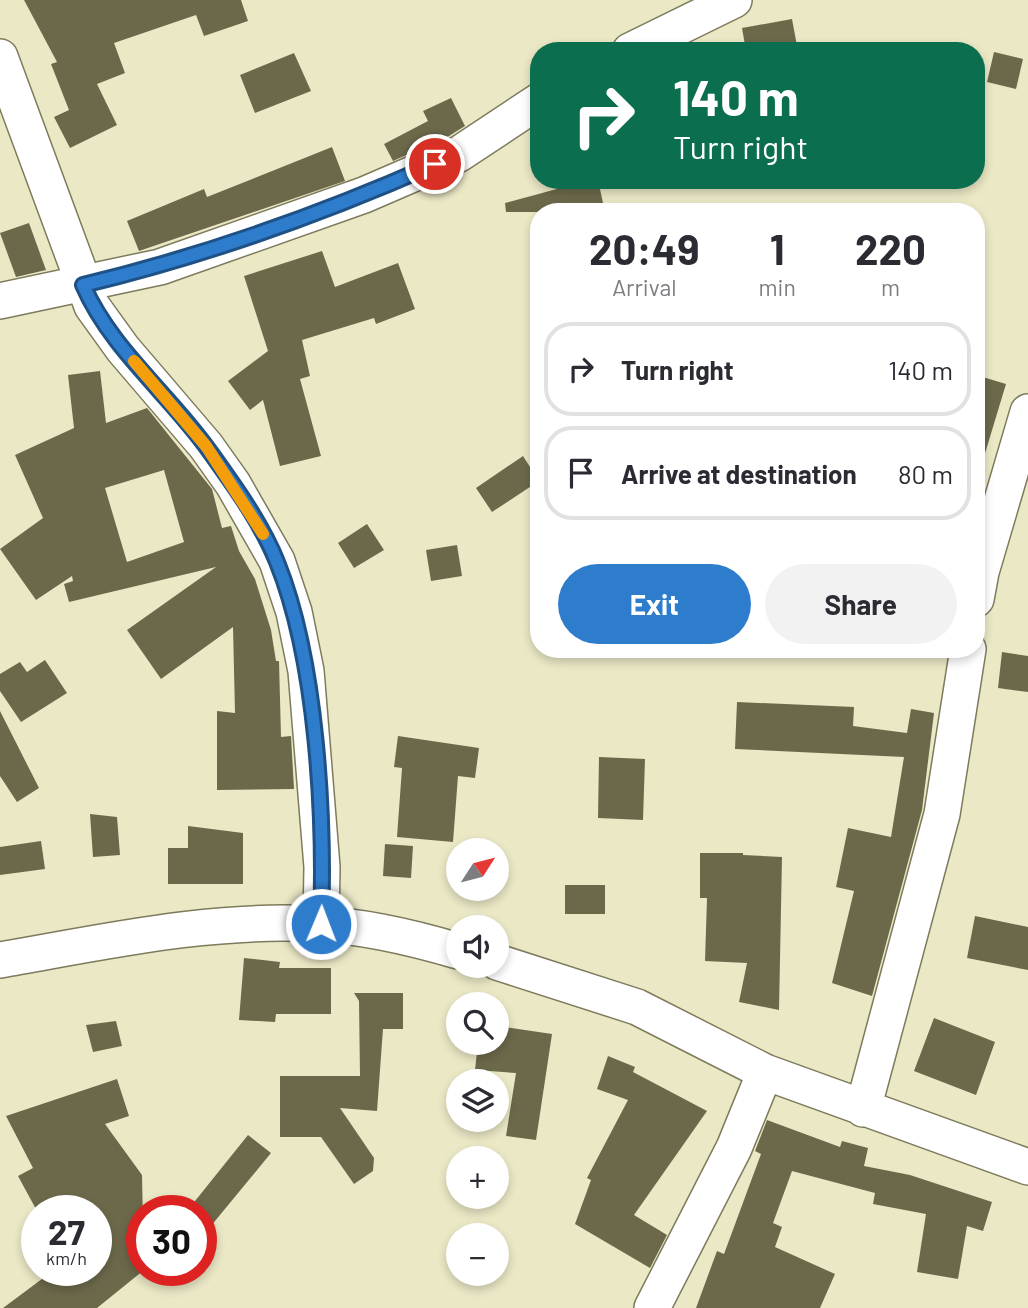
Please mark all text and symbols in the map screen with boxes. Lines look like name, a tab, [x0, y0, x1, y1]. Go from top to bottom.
text: 140 m	[673, 67, 799, 126]
icon: right	[558, 70, 649, 161]
text: Turn right	[673, 127, 808, 165]
pin	[405, 134, 465, 194]
icon: arrive	[416, 145, 454, 183]
text: 20:49	[589, 223, 700, 273]
text: 1	[770, 223, 785, 273]
text: 220	[855, 223, 926, 273]
text: Arrival	[612, 273, 676, 301]
text: min	[759, 273, 796, 301]
text: m	[881, 273, 900, 301]
icon: right	[562, 350, 600, 388]
text: Turn right	[621, 354, 734, 385]
text: 140 m	[888, 354, 953, 385]
icon: arrive	[562, 454, 600, 492]
text: Arrive at destination	[621, 458, 857, 489]
text: 80 m	[898, 458, 953, 489]
button: Exit	[558, 564, 751, 644]
button: Share	[765, 564, 957, 644]
north arrow	[446, 838, 509, 901]
map controls	[446, 838, 509, 1286]
position arrow	[284, 887, 358, 961]
button: sound	[446, 915, 509, 978]
button: search	[446, 992, 509, 1055]
button: layers	[446, 1069, 509, 1132]
button: +	[446, 1146, 509, 1209]
speed limit sign: 30	[126, 1195, 217, 1286]
text: 27	[48, 1210, 85, 1252]
button: −	[446, 1223, 509, 1286]
text: km/h	[46, 1247, 87, 1269]

